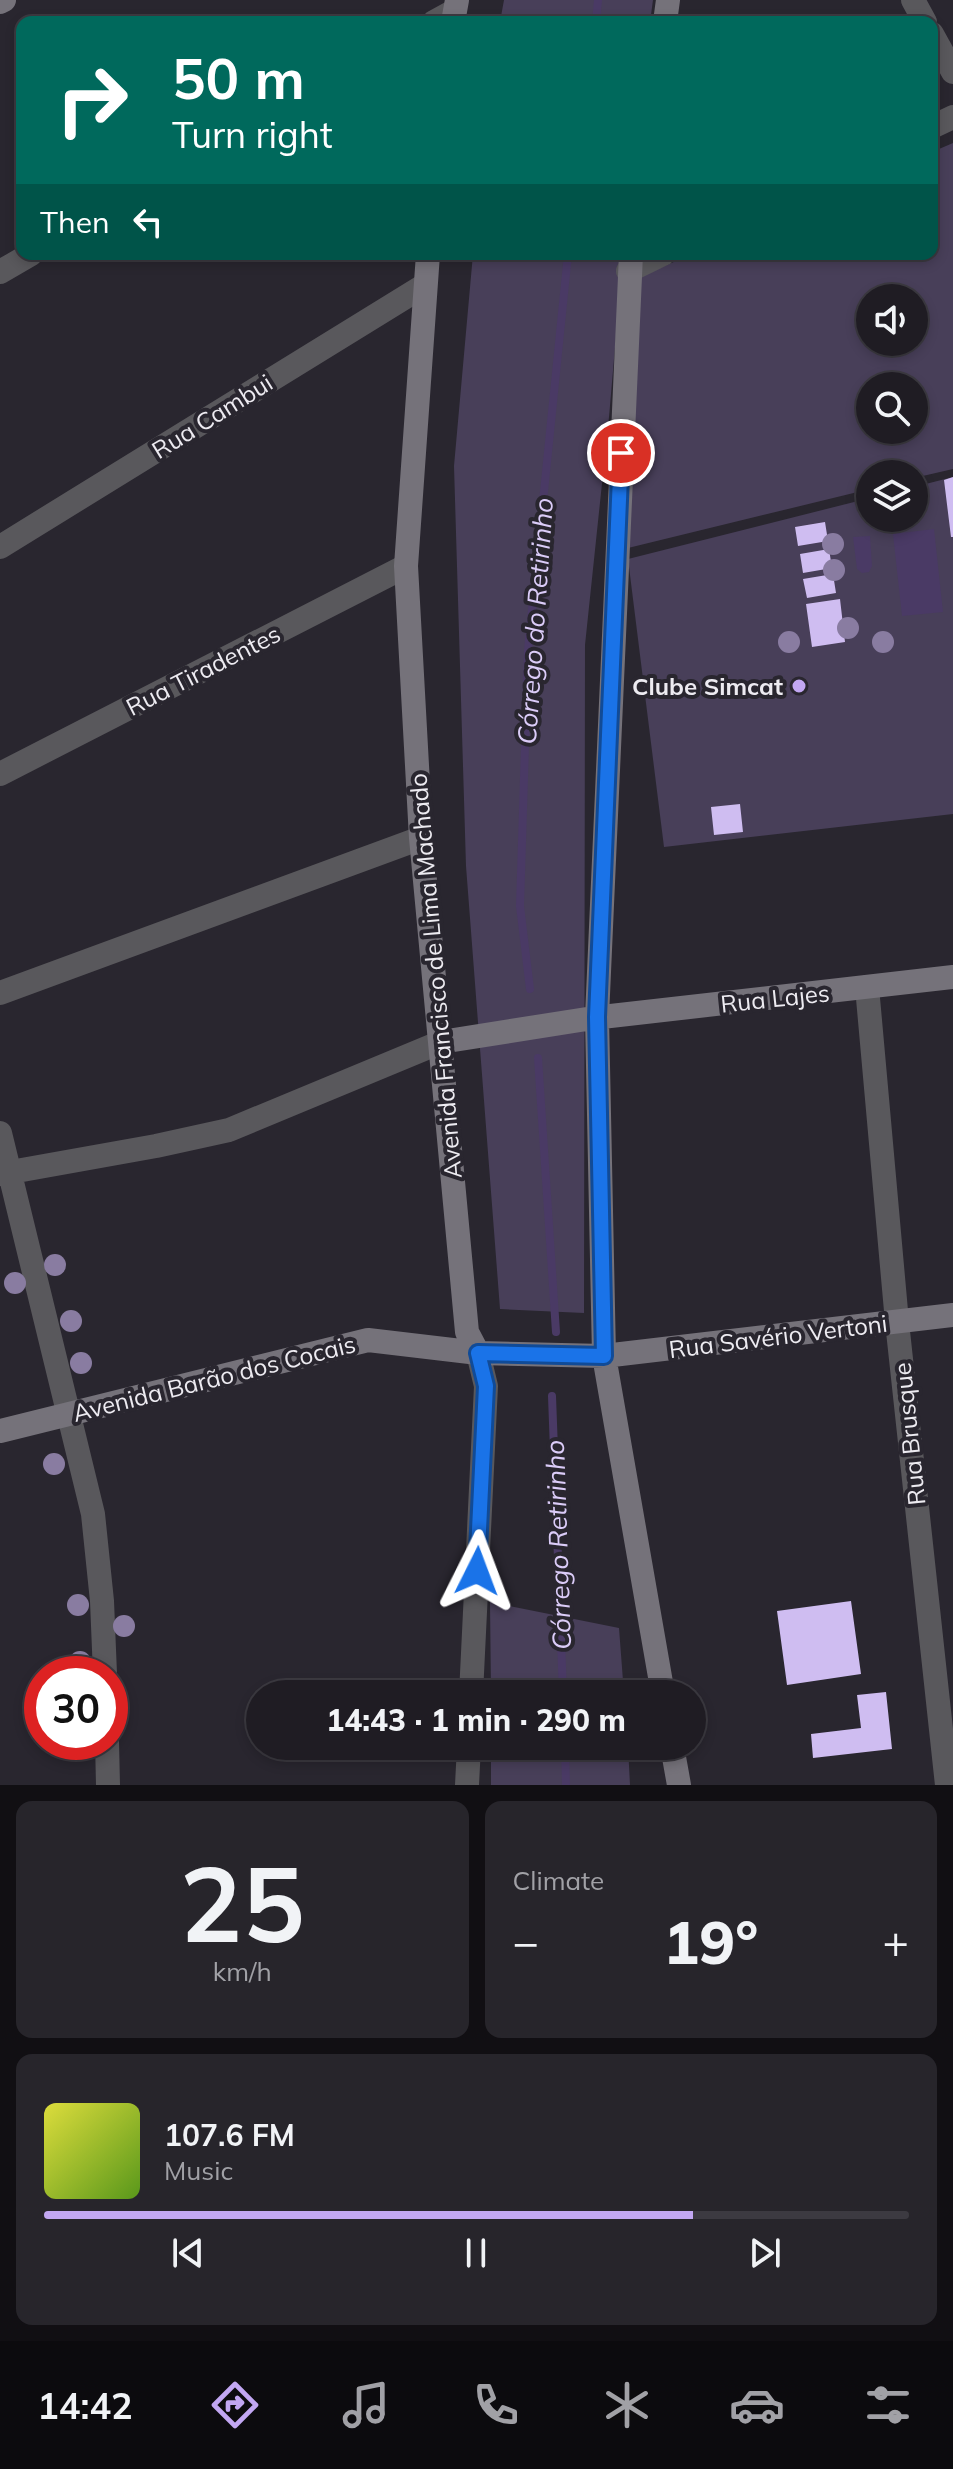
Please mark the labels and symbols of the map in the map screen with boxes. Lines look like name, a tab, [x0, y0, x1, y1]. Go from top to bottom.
street label: Rua Cambui	[146, 367, 278, 465]
pin	[587, 419, 655, 487]
water label: Córrego do Retirinho	[510, 497, 560, 745]
street label: Rua Tiradentes	[121, 618, 285, 722]
place label: Clube Simcat	[632, 671, 783, 701]
marker: Clube Simcat	[790, 677, 808, 695]
street label: Avenida Francisco de Lima Machado	[402, 772, 468, 1180]
street label: Rua Lajes	[719, 977, 831, 1019]
street label: Rua Savério Vertoni	[667, 1308, 889, 1364]
street label: Avenida Barão dos Cocais	[69, 1328, 359, 1428]
street label: Rua Brusque	[887, 1361, 931, 1507]
water label: Córrego Retirinho	[538, 1440, 578, 1650]
position arrow	[435, 1529, 519, 1613]
speed limit sign: 30	[24, 1656, 128, 1760]

